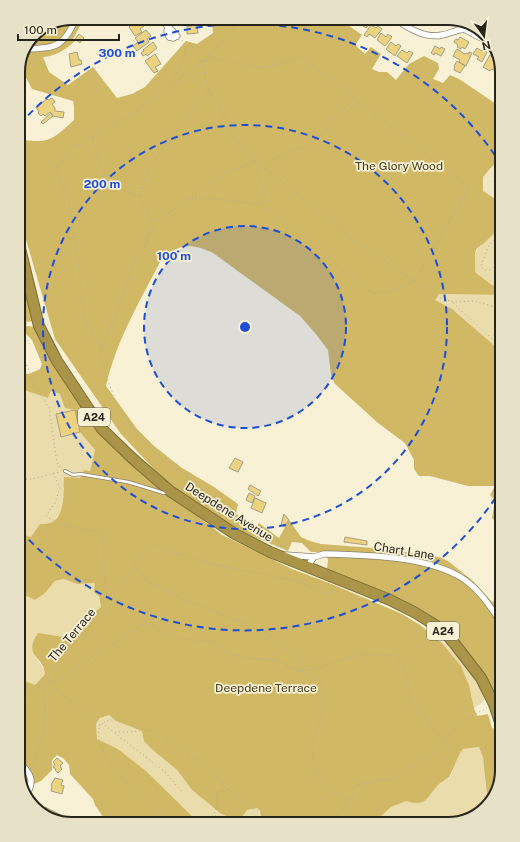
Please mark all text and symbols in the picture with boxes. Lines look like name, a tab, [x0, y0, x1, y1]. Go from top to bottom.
scale bar	[18, 16, 119, 42]
north arrow	[464, 16, 504, 56]
text: 100 m	[24, 23, 57, 37]
text: N	[481, 39, 492, 53]
text: 300 m	[99, 46, 136, 60]
park label: The Glory Wood	[355, 159, 443, 173]
text: 200 m	[84, 177, 120, 191]
text: 100 m	[157, 249, 191, 263]
centre of rings	[238, 320, 252, 334]
road number: A24	[78, 408, 110, 426]
street label: Deepdene Avenue	[183, 479, 276, 545]
street label: Chart Lane	[373, 539, 435, 563]
street label: The Terrace	[45, 605, 99, 665]
road number: A24	[427, 622, 459, 640]
park label: Deepdene Terrace	[215, 681, 317, 695]

